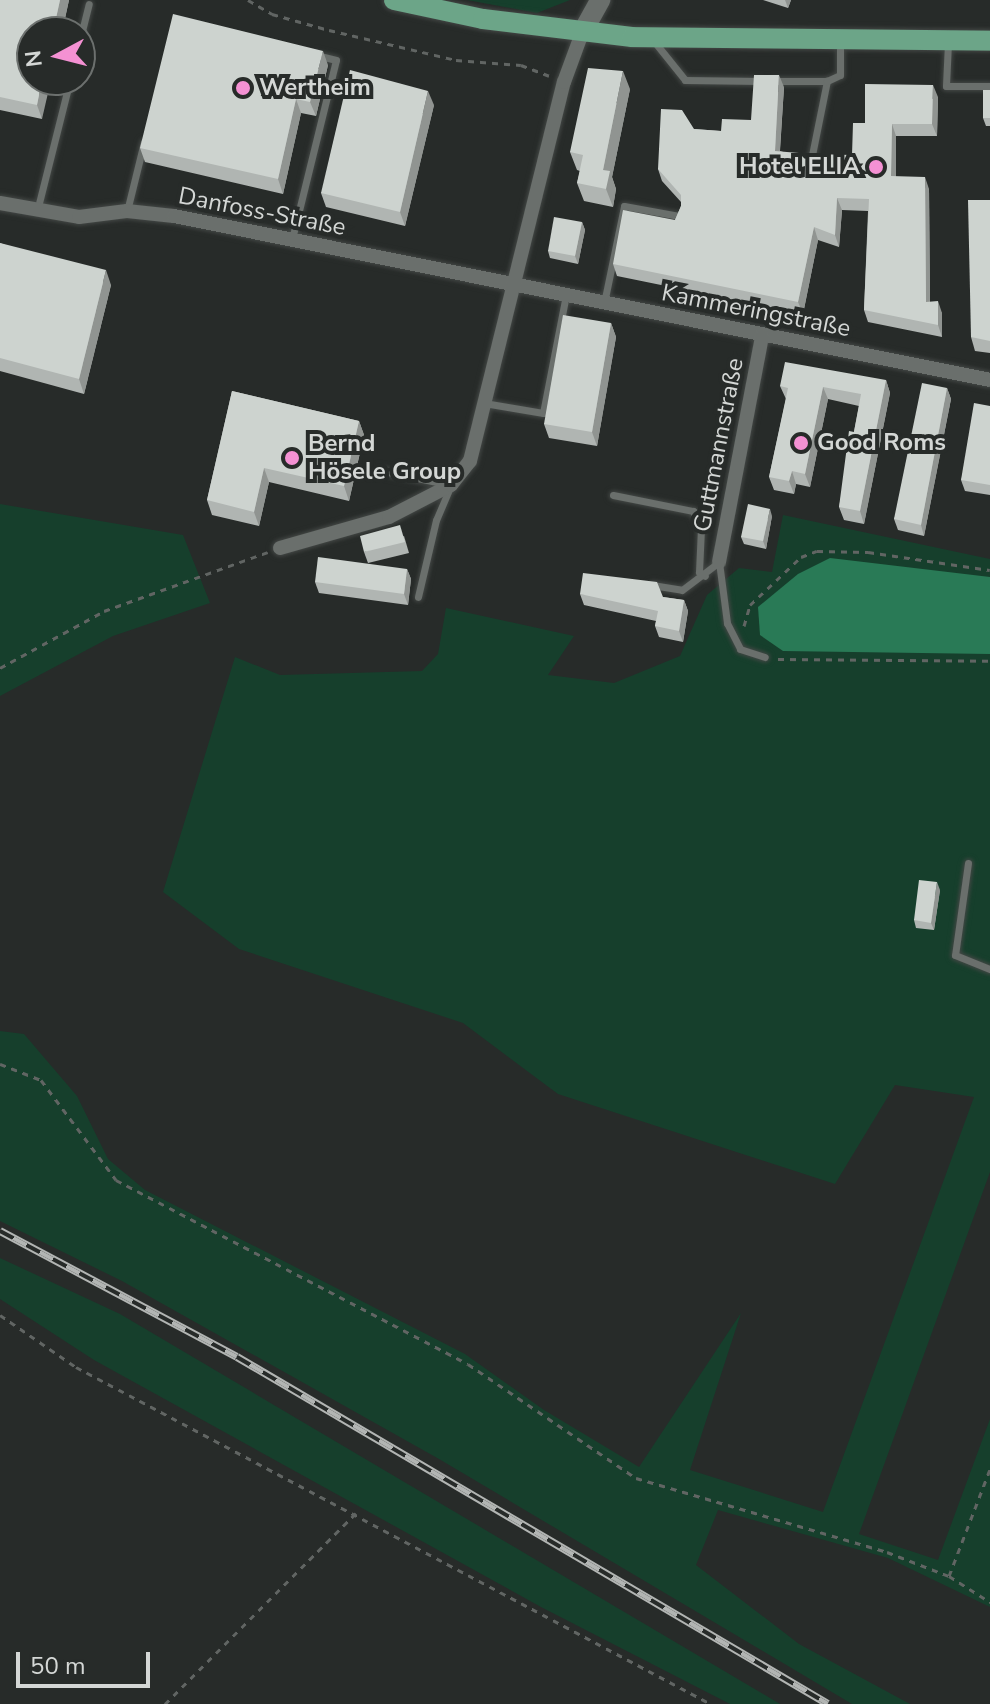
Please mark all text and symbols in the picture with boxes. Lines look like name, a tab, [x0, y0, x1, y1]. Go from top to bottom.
north arrow	[16, 16, 96, 96]
text: N	[18, 49, 50, 69]
place label: Wertheim	[259, 74, 371, 102]
marker: Wertheim	[234, 79, 252, 97]
place label: Hotel ELIA	[739, 153, 860, 181]
marker: Hotel ELIA	[867, 158, 885, 176]
street label: Danfoss-Straße	[176, 182, 348, 242]
street label: Kammeringstraße	[659, 279, 853, 343]
street label: Guttmannstraße	[688, 356, 750, 534]
place label: Good Roms	[817, 429, 946, 457]
place label: Bernd Hösele Group	[308, 430, 461, 486]
marker: Good Roms	[792, 434, 810, 452]
marker: Bernd Hösele Group	[283, 449, 301, 467]
scale bar	[20, 1636, 154, 1686]
text: 50 m	[30, 1650, 86, 1682]

